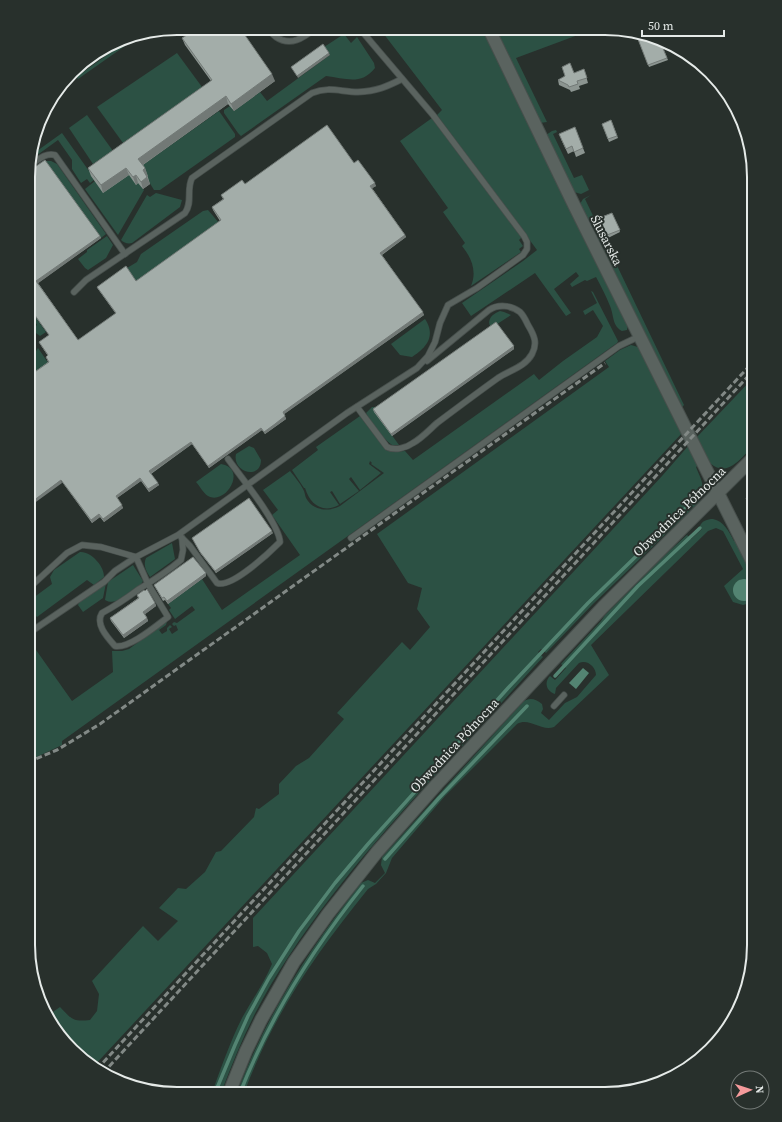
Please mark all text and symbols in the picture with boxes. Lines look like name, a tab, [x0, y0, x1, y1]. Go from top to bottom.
scale bar	[642, 12, 724, 38]
text: 50 m	[648, 18, 674, 34]
street label: Ślusarska	[587, 212, 627, 269]
street label: Obwodnica Północna	[629, 462, 730, 560]
street label: Obwodnica Północna	[406, 694, 503, 796]
north arrow	[730, 1070, 770, 1110]
text: N	[752, 1085, 767, 1094]

